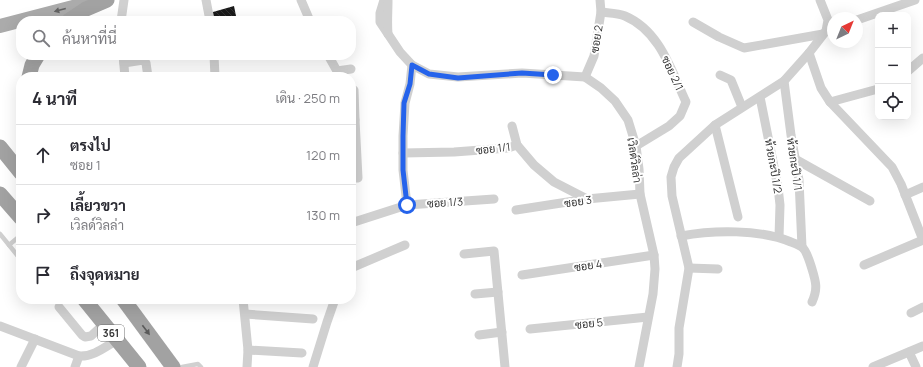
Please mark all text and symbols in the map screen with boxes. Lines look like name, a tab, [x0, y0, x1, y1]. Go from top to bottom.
one-way arrow	[54, 7, 66, 13]
north arrow	[827, 12, 863, 48]
map controls	[875, 12, 911, 120]
button: +	[875, 12, 911, 48]
search box	[16, 16, 356, 60]
street label: ซอย 2	[586, 24, 606, 54]
icon: search	[30, 27, 52, 49]
text: ค้นหาที่นี่	[62, 28, 117, 49]
button: −	[875, 48, 911, 84]
street label: ซอย 2/1	[658, 53, 688, 93]
route end	[544, 66, 562, 84]
button: locate	[875, 84, 911, 120]
text: 4 นาที	[32, 87, 77, 110]
text: เดิน · 250 m	[275, 89, 340, 107]
text: ตรงไป	[70, 135, 111, 156]
street label: เวิลด์วิลล่า	[624, 136, 646, 184]
street label: ห้วยกะปิ 1/2	[762, 137, 786, 195]
street label: ห้วยกะปิ 1/1	[784, 137, 806, 191]
street label: ซอย 1/1	[475, 138, 511, 158]
icon: ahead	[32, 144, 54, 166]
text: 120 m	[306, 146, 340, 164]
text: ซอย 1	[70, 156, 101, 174]
street label: ซอย 3	[563, 192, 593, 210]
street label: ซอย 1/3	[426, 193, 464, 211]
text: เลี้ยวขวา	[70, 195, 126, 216]
route start	[398, 196, 416, 214]
icon: right	[32, 204, 54, 226]
text: 130 m	[306, 206, 340, 224]
text: เวิลด์วิลล่า	[70, 216, 124, 234]
street label: ซอย 4	[573, 256, 603, 274]
icon: arrive	[32, 264, 54, 286]
text: ถึงจุดหมาย	[70, 264, 140, 285]
street label: ซอย 5	[574, 314, 604, 332]
road number: 361	[98, 325, 124, 341]
one-way arrow	[142, 325, 150, 336]

